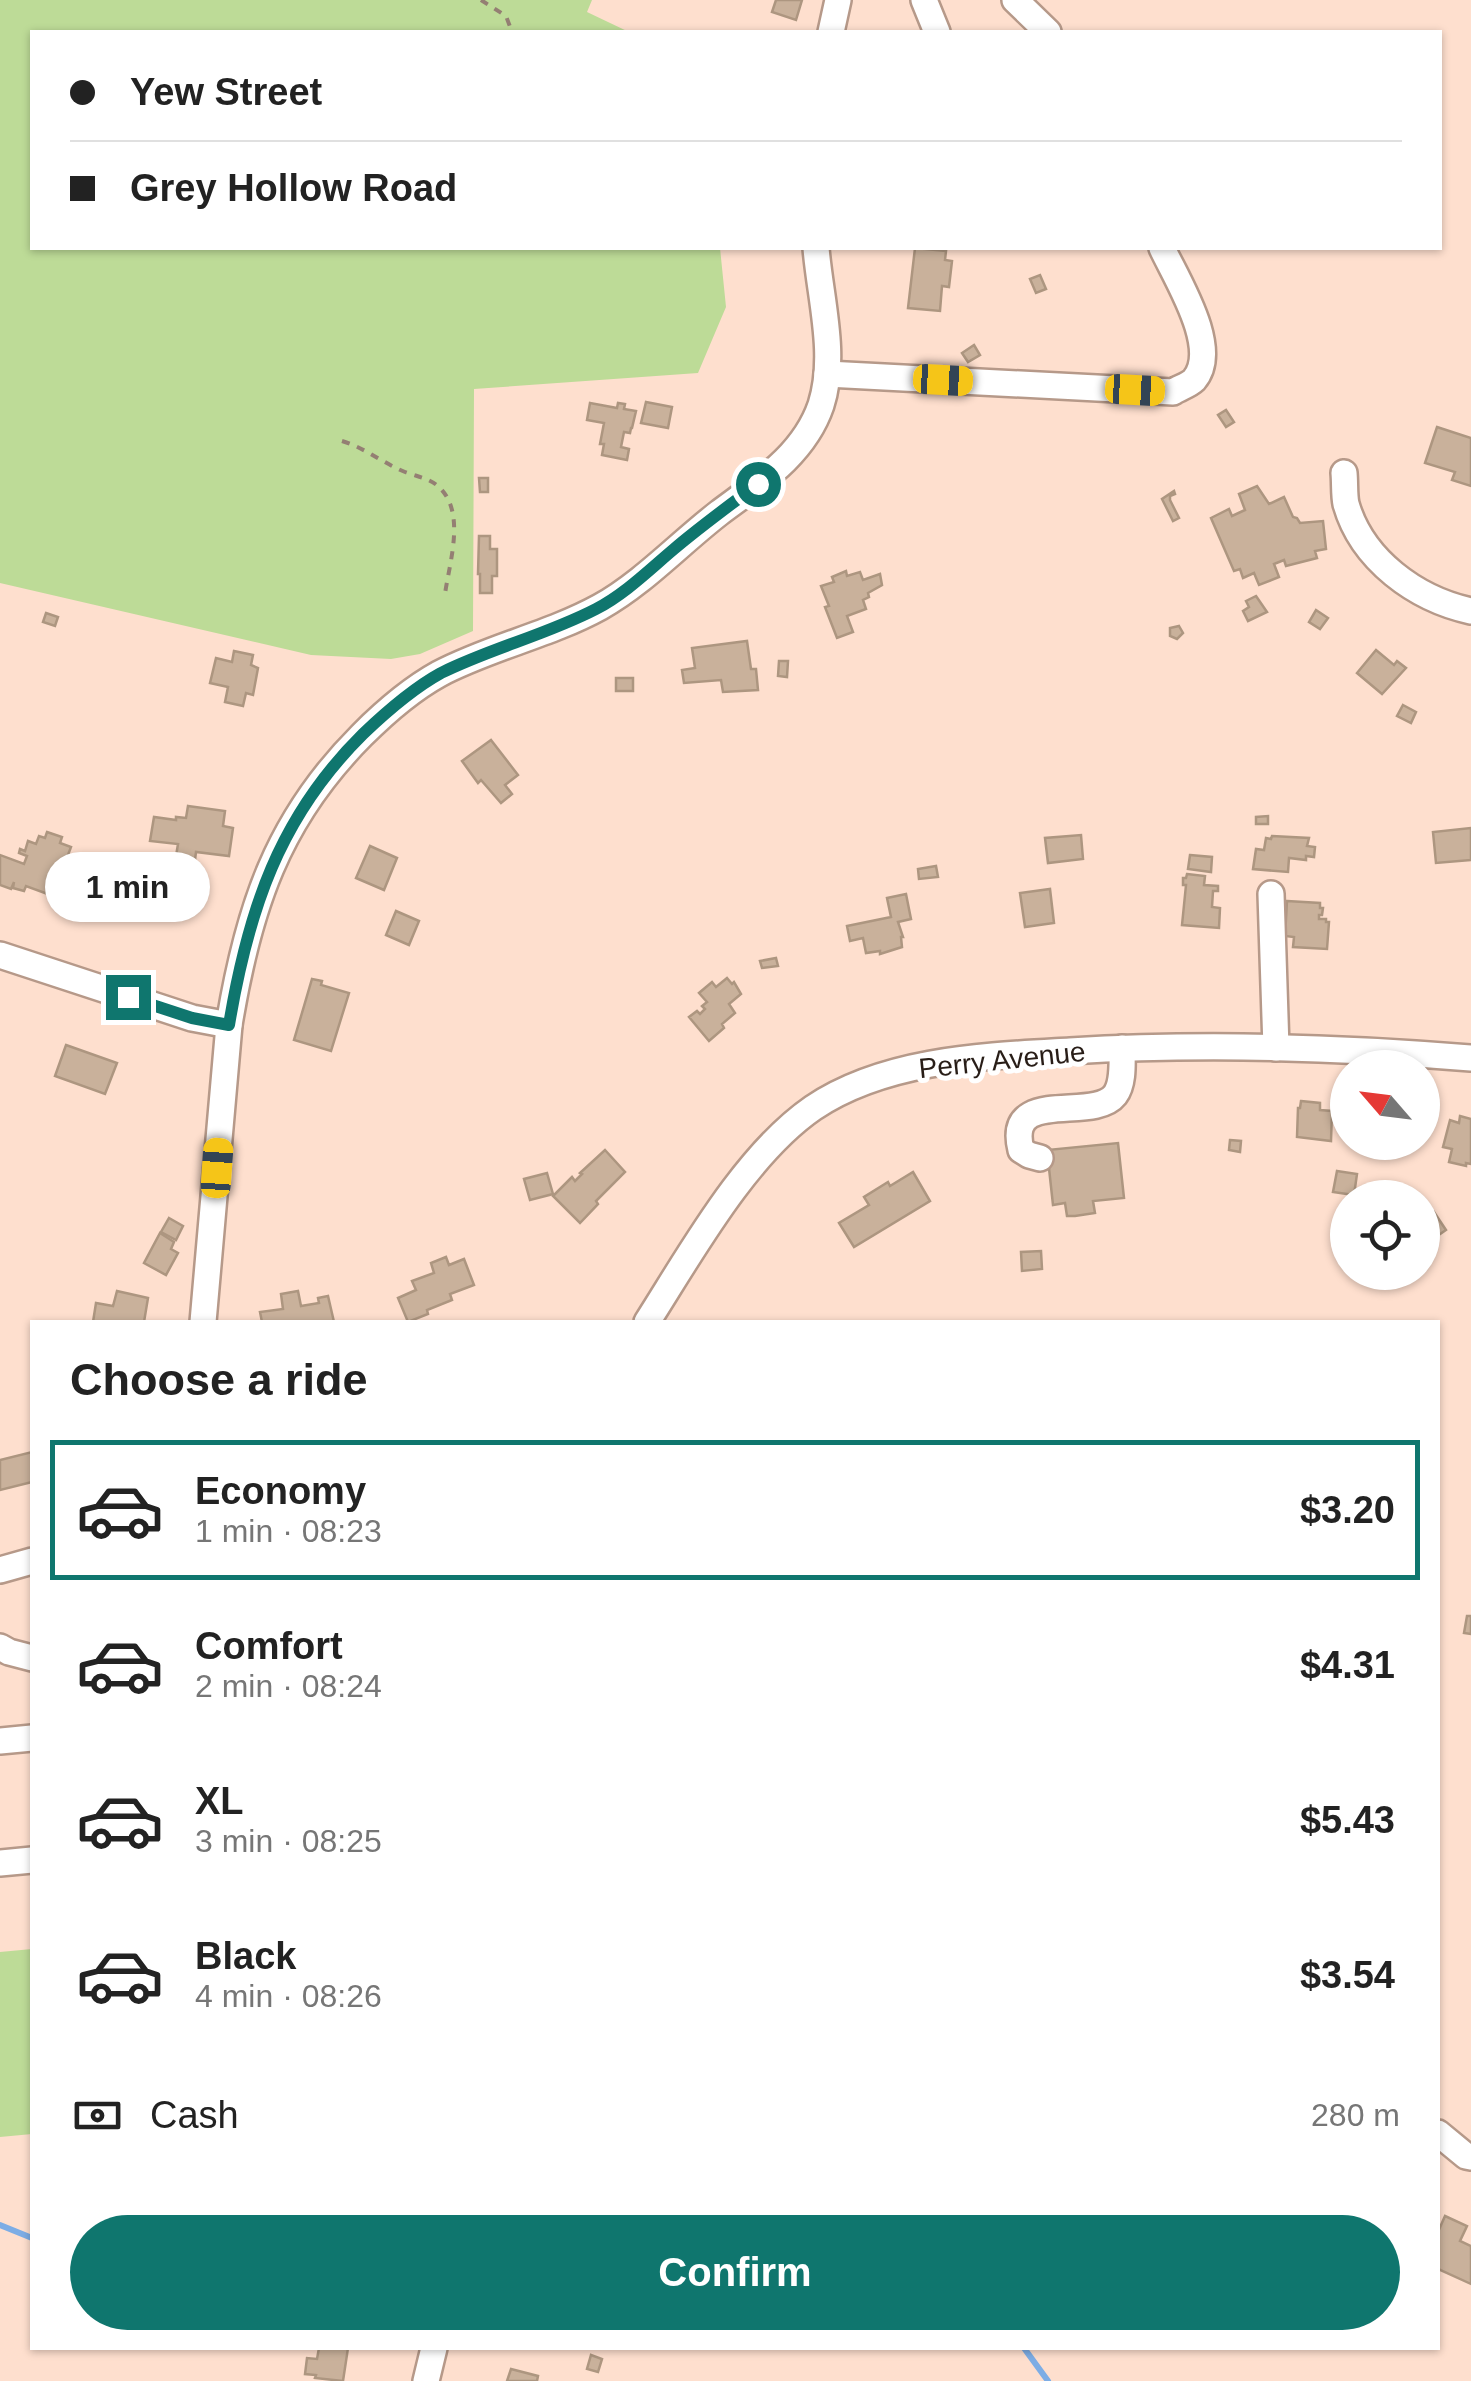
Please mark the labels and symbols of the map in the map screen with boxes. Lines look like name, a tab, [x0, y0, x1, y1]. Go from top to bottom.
car	[912, 363, 974, 397]
car	[1104, 373, 1166, 407]
route start	[736, 462, 781, 507]
callout: 1 min	[46, 852, 210, 922]
route end	[106, 975, 151, 1020]
street label: Perry Avenue	[917, 1036, 1087, 1084]
north arrow	[1330, 1050, 1440, 1160]
car	[200, 1137, 234, 1199]

